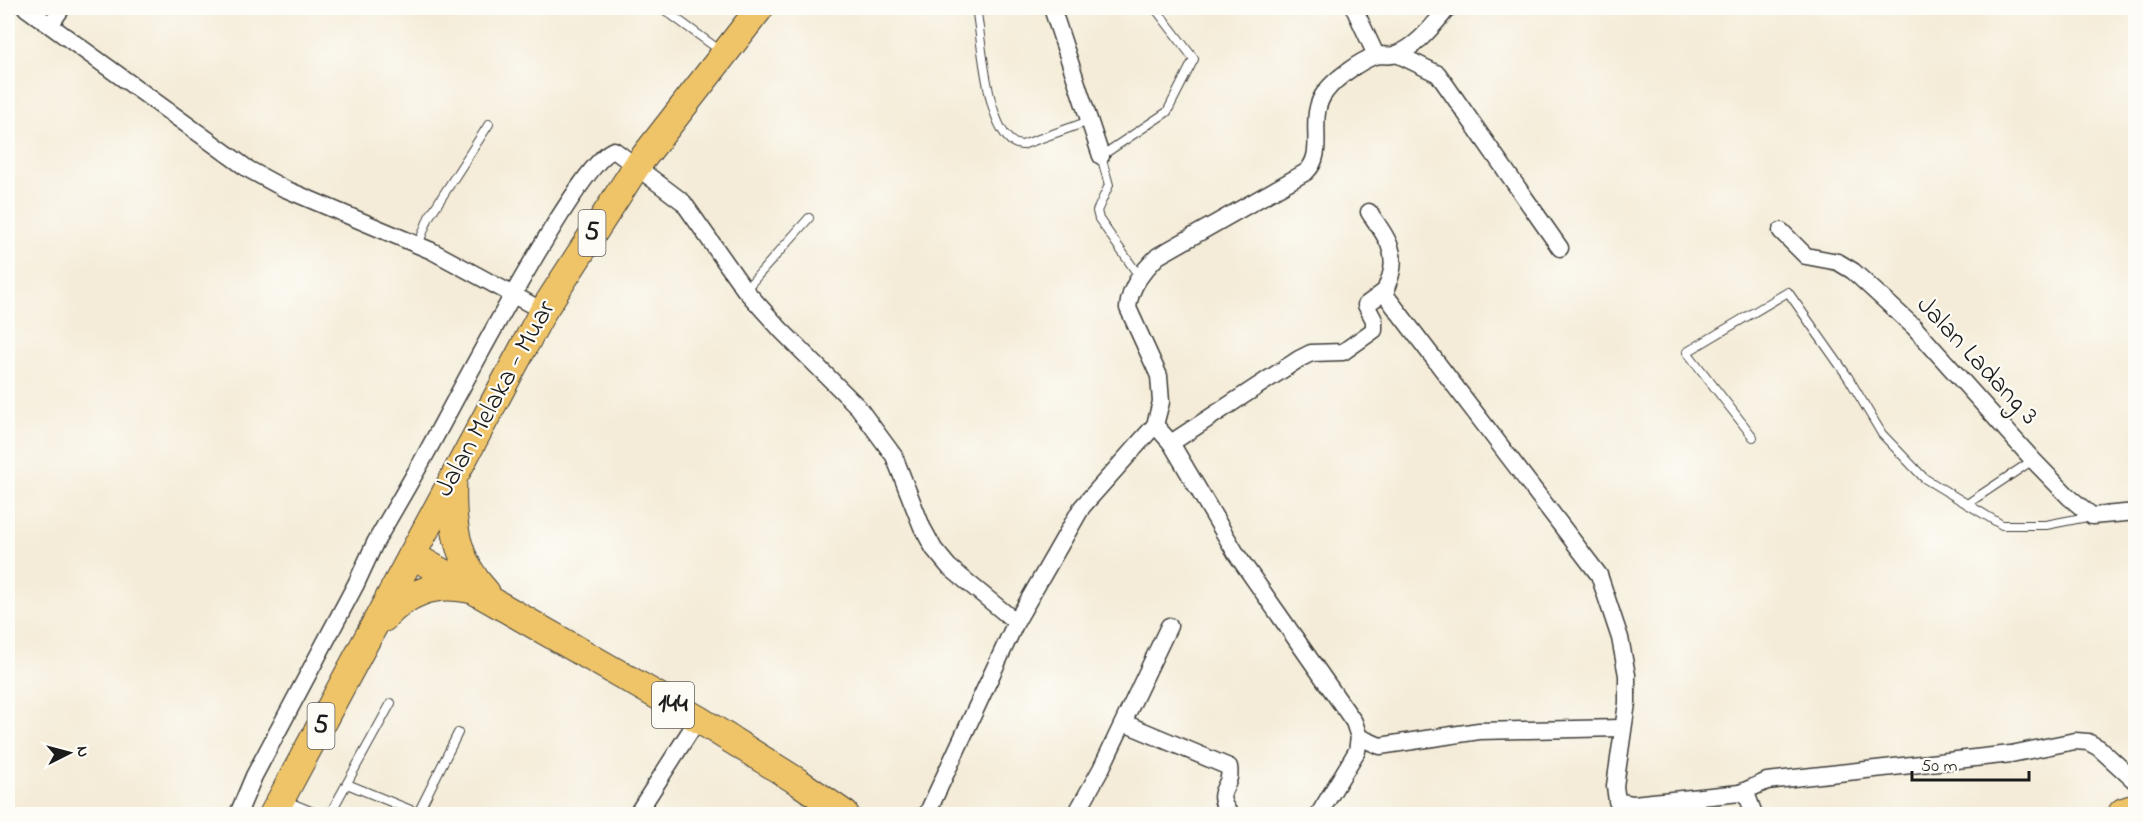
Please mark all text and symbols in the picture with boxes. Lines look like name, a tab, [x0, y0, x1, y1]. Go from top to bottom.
road number: 5	[578, 210, 606, 256]
street label: Jalan Ladang 3	[1907, 288, 2047, 434]
street label: Jalan Melaka - Muar	[426, 293, 567, 504]
road number: 144	[652, 682, 694, 728]
road number: 5	[308, 703, 334, 749]
north arrow	[39, 723, 99, 783]
scale bar	[1912, 744, 2029, 782]
text: N	[69, 745, 94, 758]
text: 50 m	[1921, 754, 1958, 780]

